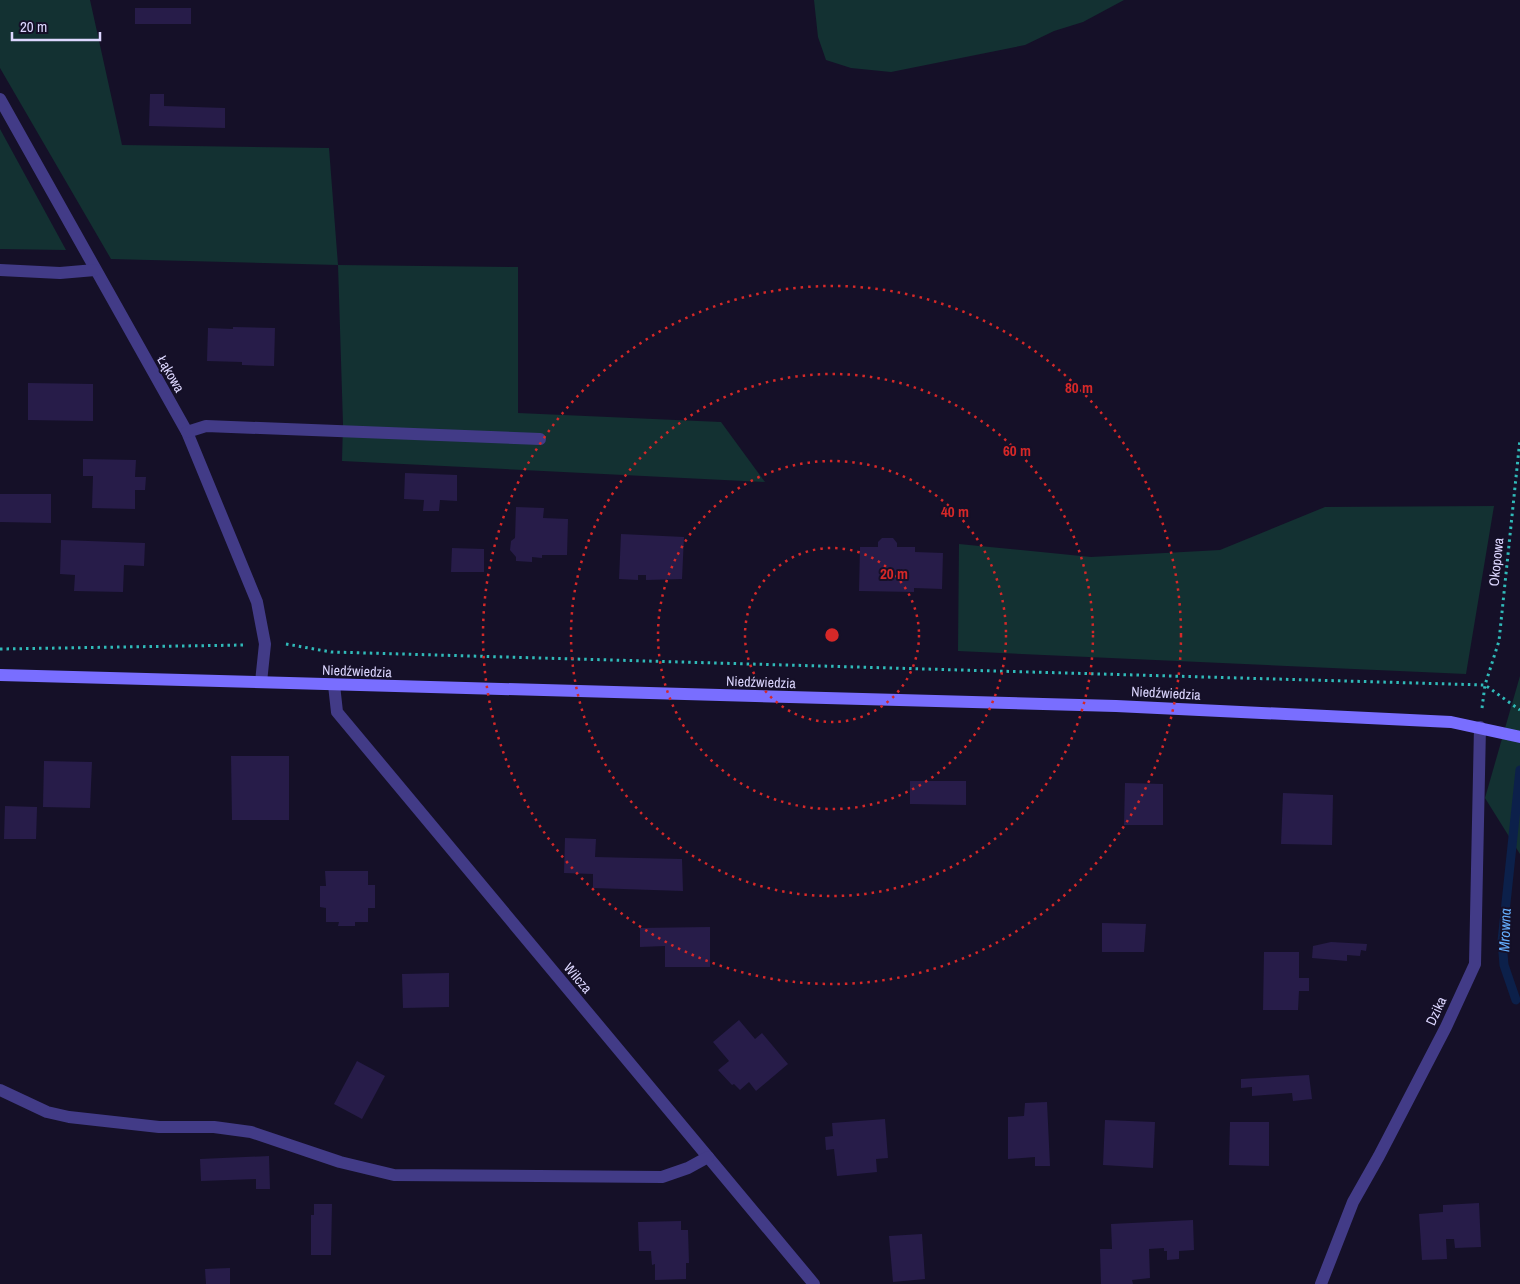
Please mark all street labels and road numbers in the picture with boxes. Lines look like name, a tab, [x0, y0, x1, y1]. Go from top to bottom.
street label: Łąkowa	[153, 352, 189, 396]
street label: Okopowa	[1485, 536, 1508, 587]
street label: Niedźwiedzia	[322, 661, 393, 681]
street label: Niedźwiedzia	[726, 672, 797, 692]
street label: Niedźwiedzia	[1131, 682, 1202, 704]
street label: Wilcza	[560, 959, 596, 997]
street label: Dzika	[1422, 993, 1451, 1028]

